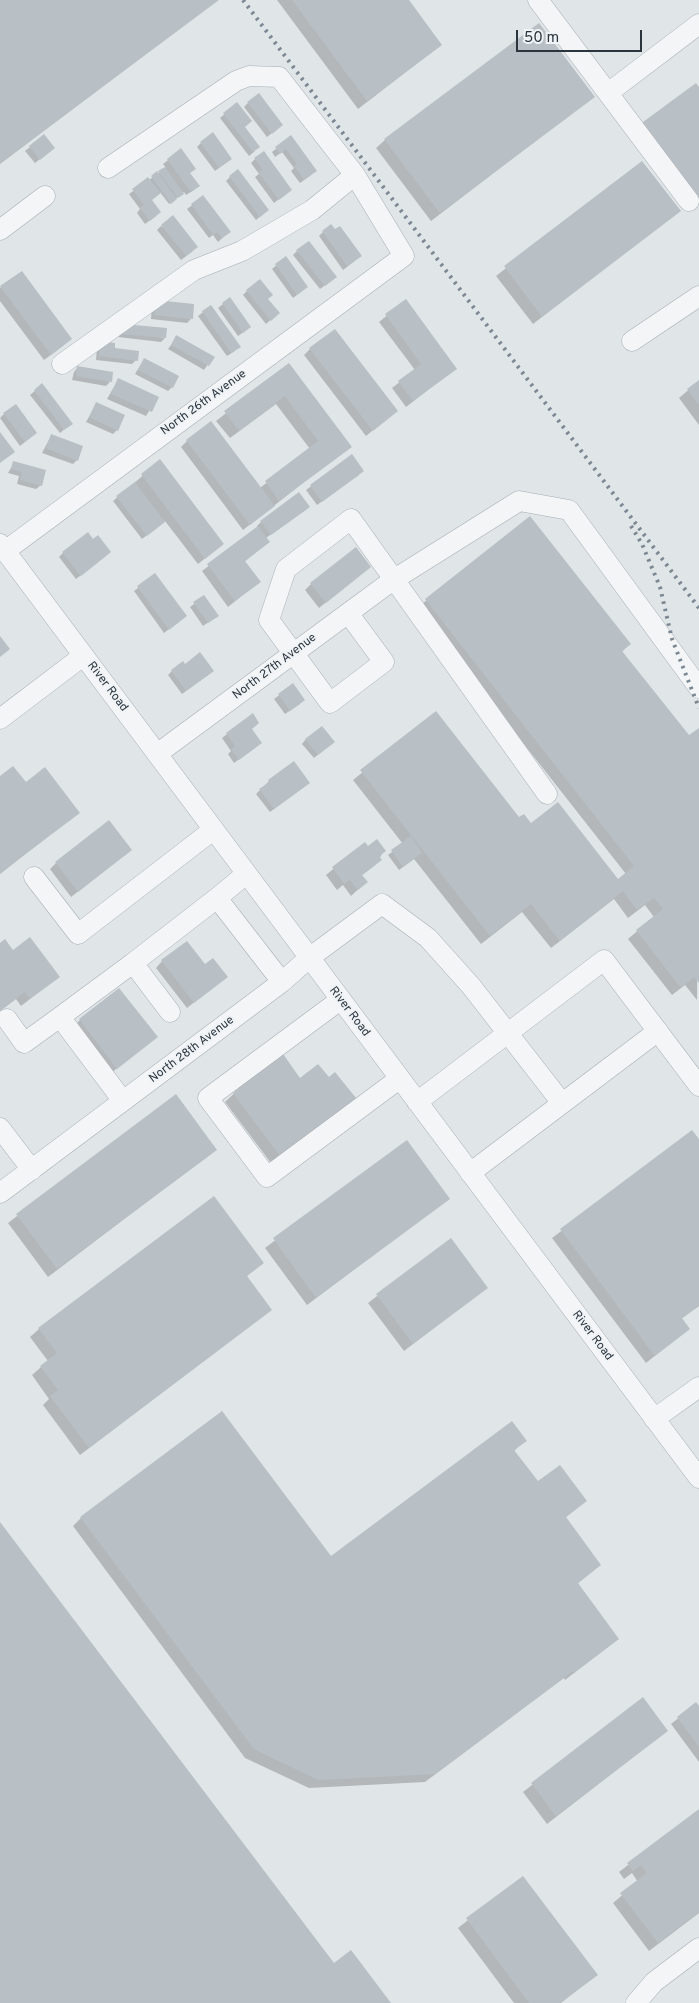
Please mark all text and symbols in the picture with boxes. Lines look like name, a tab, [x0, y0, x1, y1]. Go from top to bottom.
scale bar	[519, 20, 645, 52]
text: 50 m	[524, 29, 559, 48]
street label: North 26th Avenue	[158, 367, 250, 439]
street label: North 27th Avenue	[230, 631, 320, 703]
street label: River Road	[84, 659, 130, 715]
street label: River Road	[326, 984, 372, 1040]
street label: North 28th Avenue	[147, 1013, 237, 1087]
street label: River Road	[569, 1308, 615, 1364]

